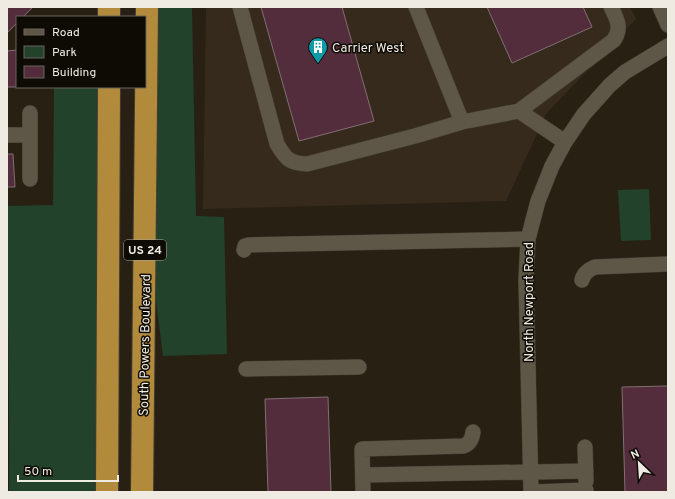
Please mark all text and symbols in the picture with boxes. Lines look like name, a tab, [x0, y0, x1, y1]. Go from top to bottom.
legend	[16, 16, 146, 88]
text: Road	[52, 25, 80, 41]
building icon: Carrier West	[307, 36, 329, 64]
place label: Carrier West	[332, 41, 404, 57]
text: Park	[52, 45, 77, 61]
text: Building	[52, 65, 96, 81]
road number: US 24	[124, 240, 166, 260]
street label: North Newport Road	[522, 242, 538, 362]
street label: South Powers Boulevard	[137, 274, 155, 416]
north arrow	[619, 443, 659, 483]
text: N	[629, 447, 642, 463]
scale bar	[18, 457, 118, 483]
text: 50 m	[24, 464, 52, 480]

